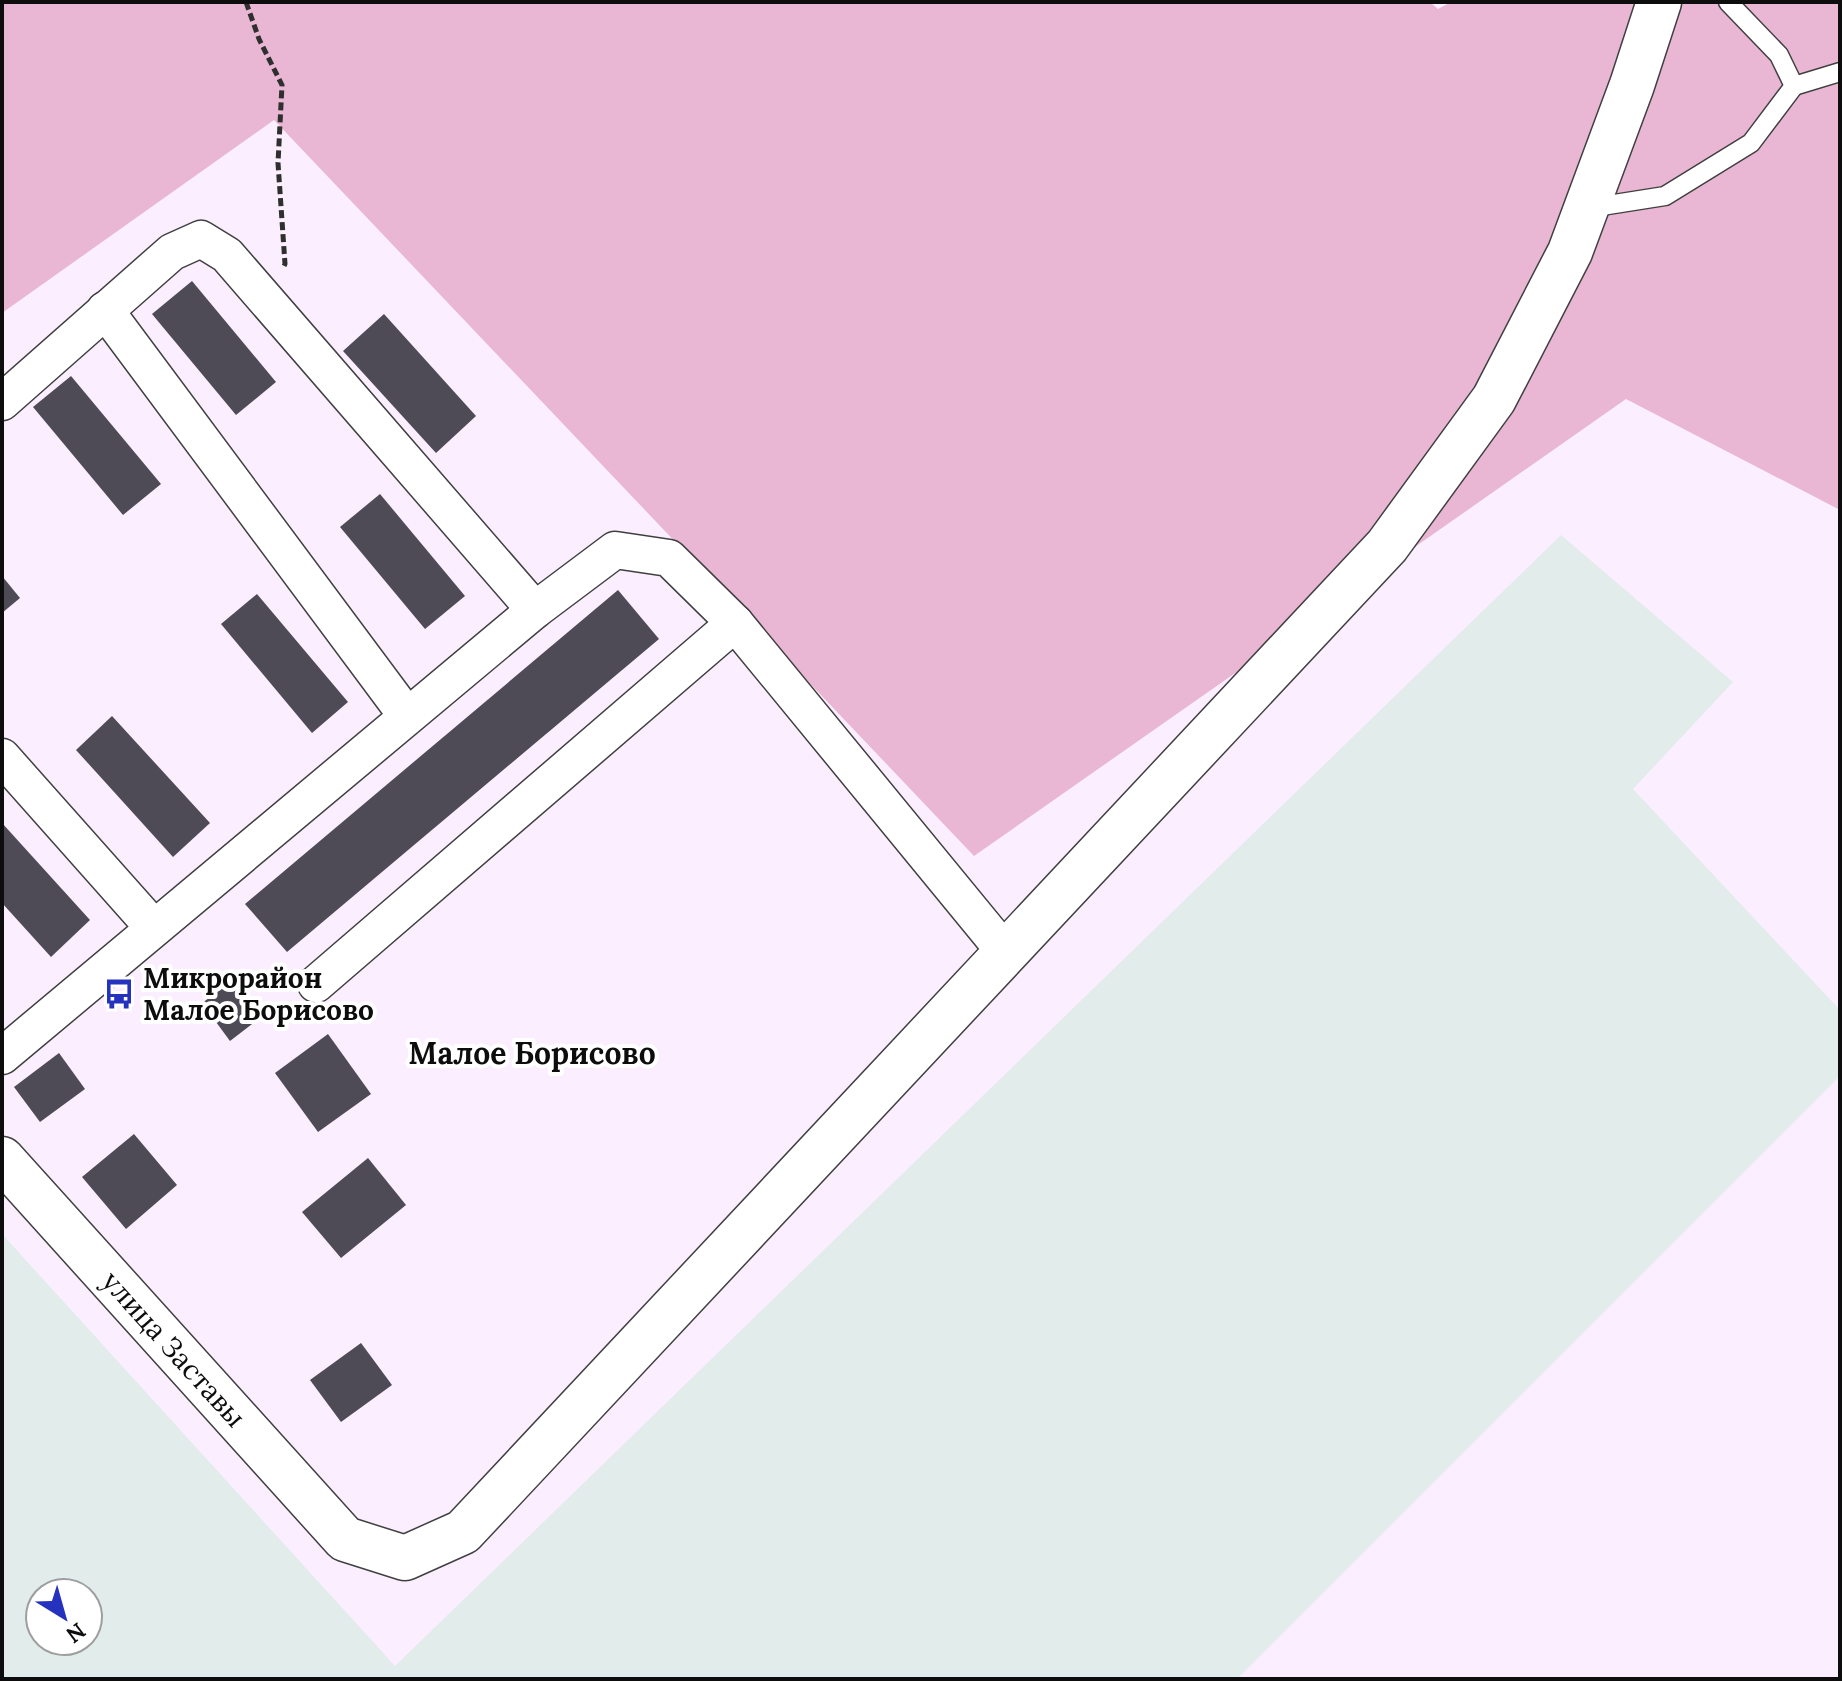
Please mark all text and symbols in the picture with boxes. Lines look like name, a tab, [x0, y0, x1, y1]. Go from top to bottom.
place label: Микрорайон Малое Борисово	[143, 960, 374, 1028]
bus stop icon: Микрорайон Малое Борисово	[102, 977, 136, 1011]
district label: Малое Борисово	[408, 1034, 656, 1072]
street label: улица Заставы	[94, 1263, 254, 1435]
north arrow	[24, 1577, 104, 1657]
text: N	[61, 1617, 91, 1649]

